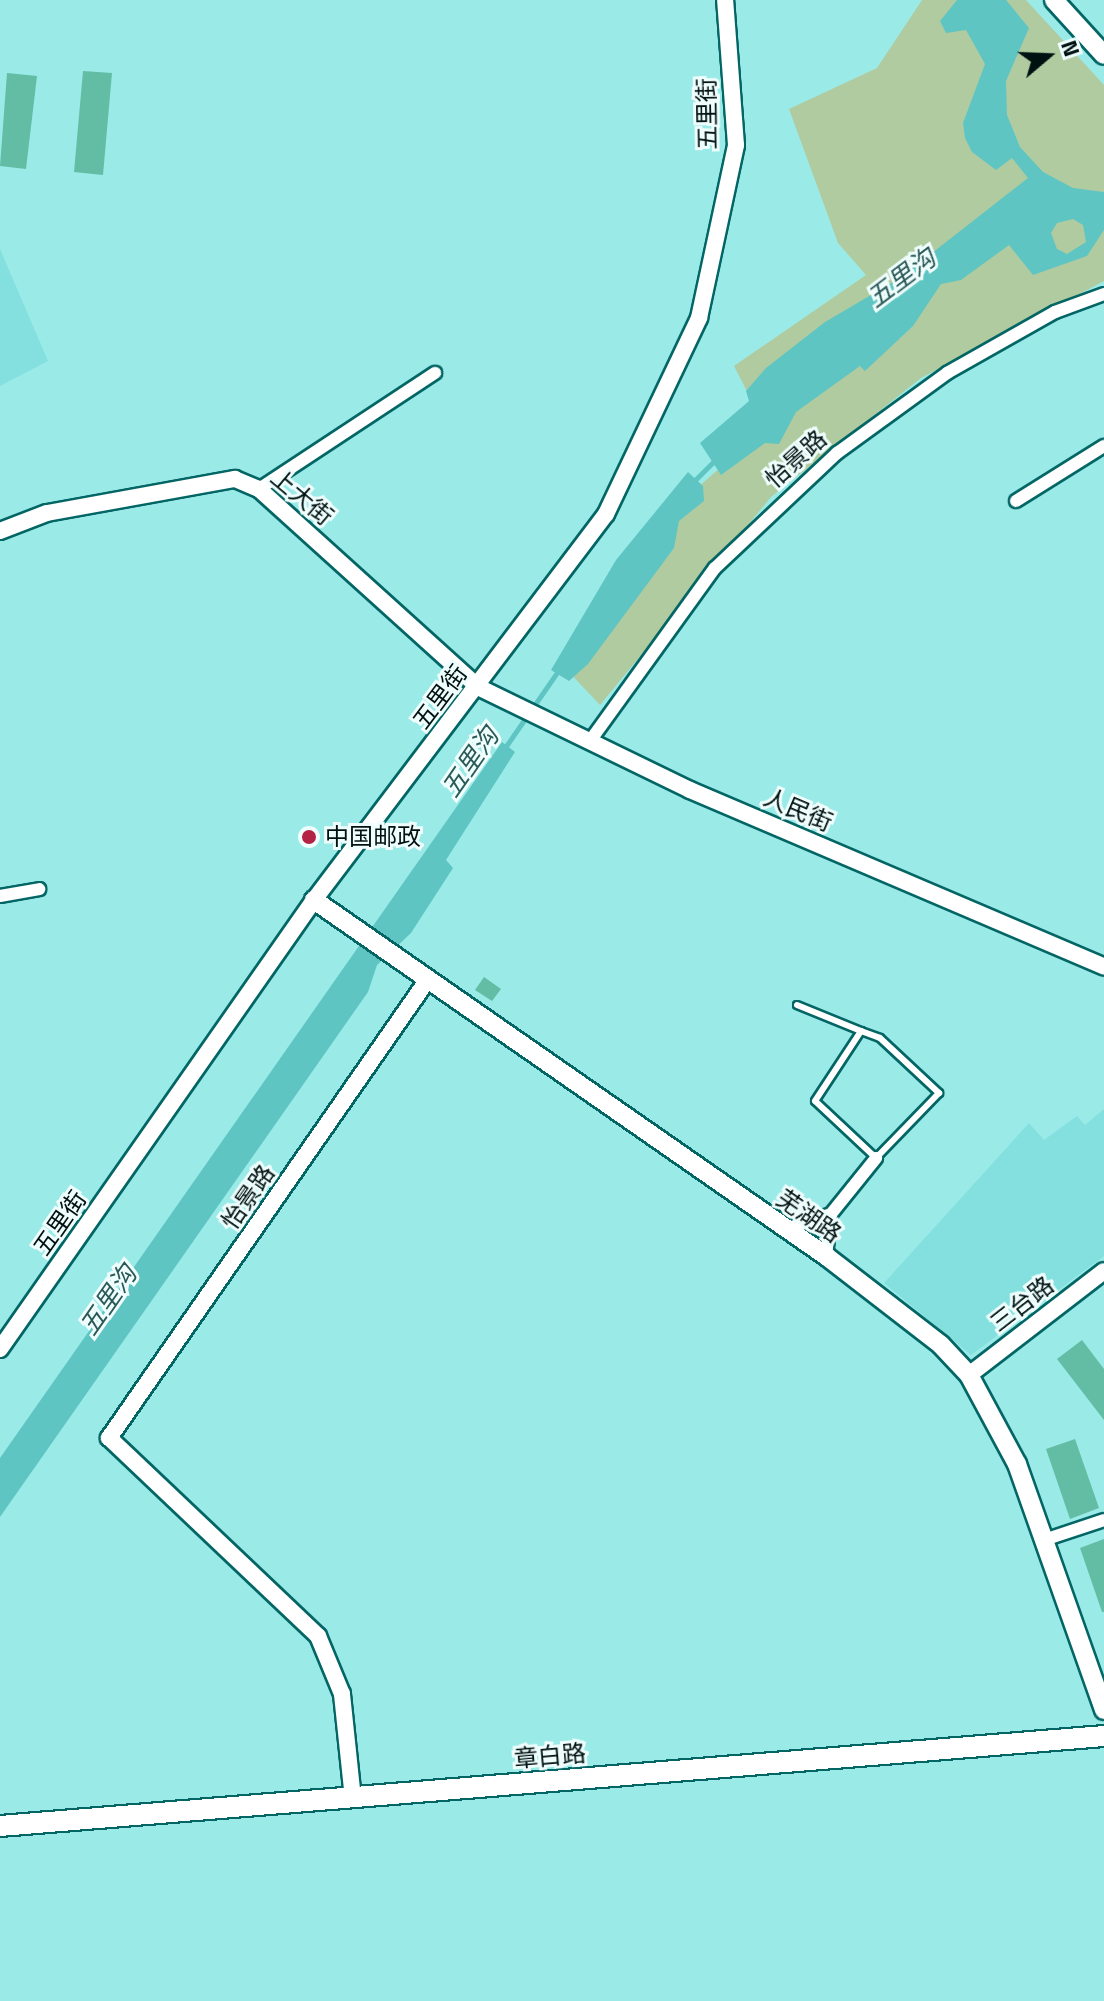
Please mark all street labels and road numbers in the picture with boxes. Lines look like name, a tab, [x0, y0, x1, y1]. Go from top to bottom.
street label: 五里街	[692, 78, 722, 150]
street label: 怡景路	[760, 424, 832, 494]
street label: 上大街	[265, 463, 339, 531]
street label: 五里街	[407, 660, 473, 734]
street label: 人民街	[759, 783, 837, 837]
street label: 怡景路	[216, 1159, 280, 1235]
street label: 芜湖路	[771, 1184, 847, 1248]
street label: 五里街	[28, 1185, 92, 1261]
street label: 三台路	[985, 1270, 1059, 1338]
street label: 章白路	[513, 1739, 587, 1773]

